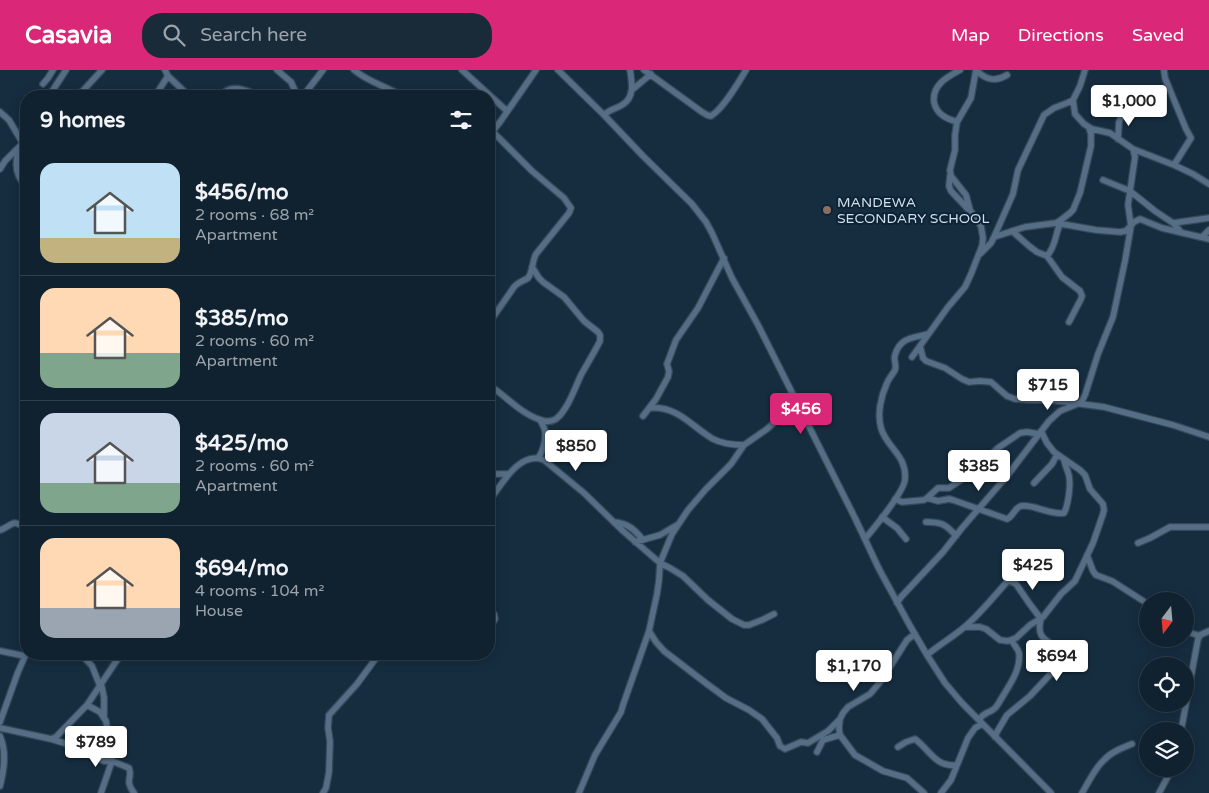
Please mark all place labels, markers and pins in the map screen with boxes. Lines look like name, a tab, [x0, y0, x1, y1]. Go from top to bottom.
pin: $1,000	[1088, 85, 1170, 127]
place label: MANDEWA SECONDARY SCHOOL	[837, 194, 990, 227]
marker: MANDEWA SECONDARY SCHOOL	[821, 204, 833, 216]
pin: $715	[1018, 368, 1078, 411]
pin: $456	[771, 392, 831, 435]
pin: $850	[546, 430, 606, 472]
pin: $385	[949, 450, 1009, 492]
pin: $425	[1003, 548, 1063, 591]
pin: $694	[1027, 640, 1087, 682]
pin: $1,170	[813, 650, 895, 692]
pin: $789	[66, 726, 126, 768]

